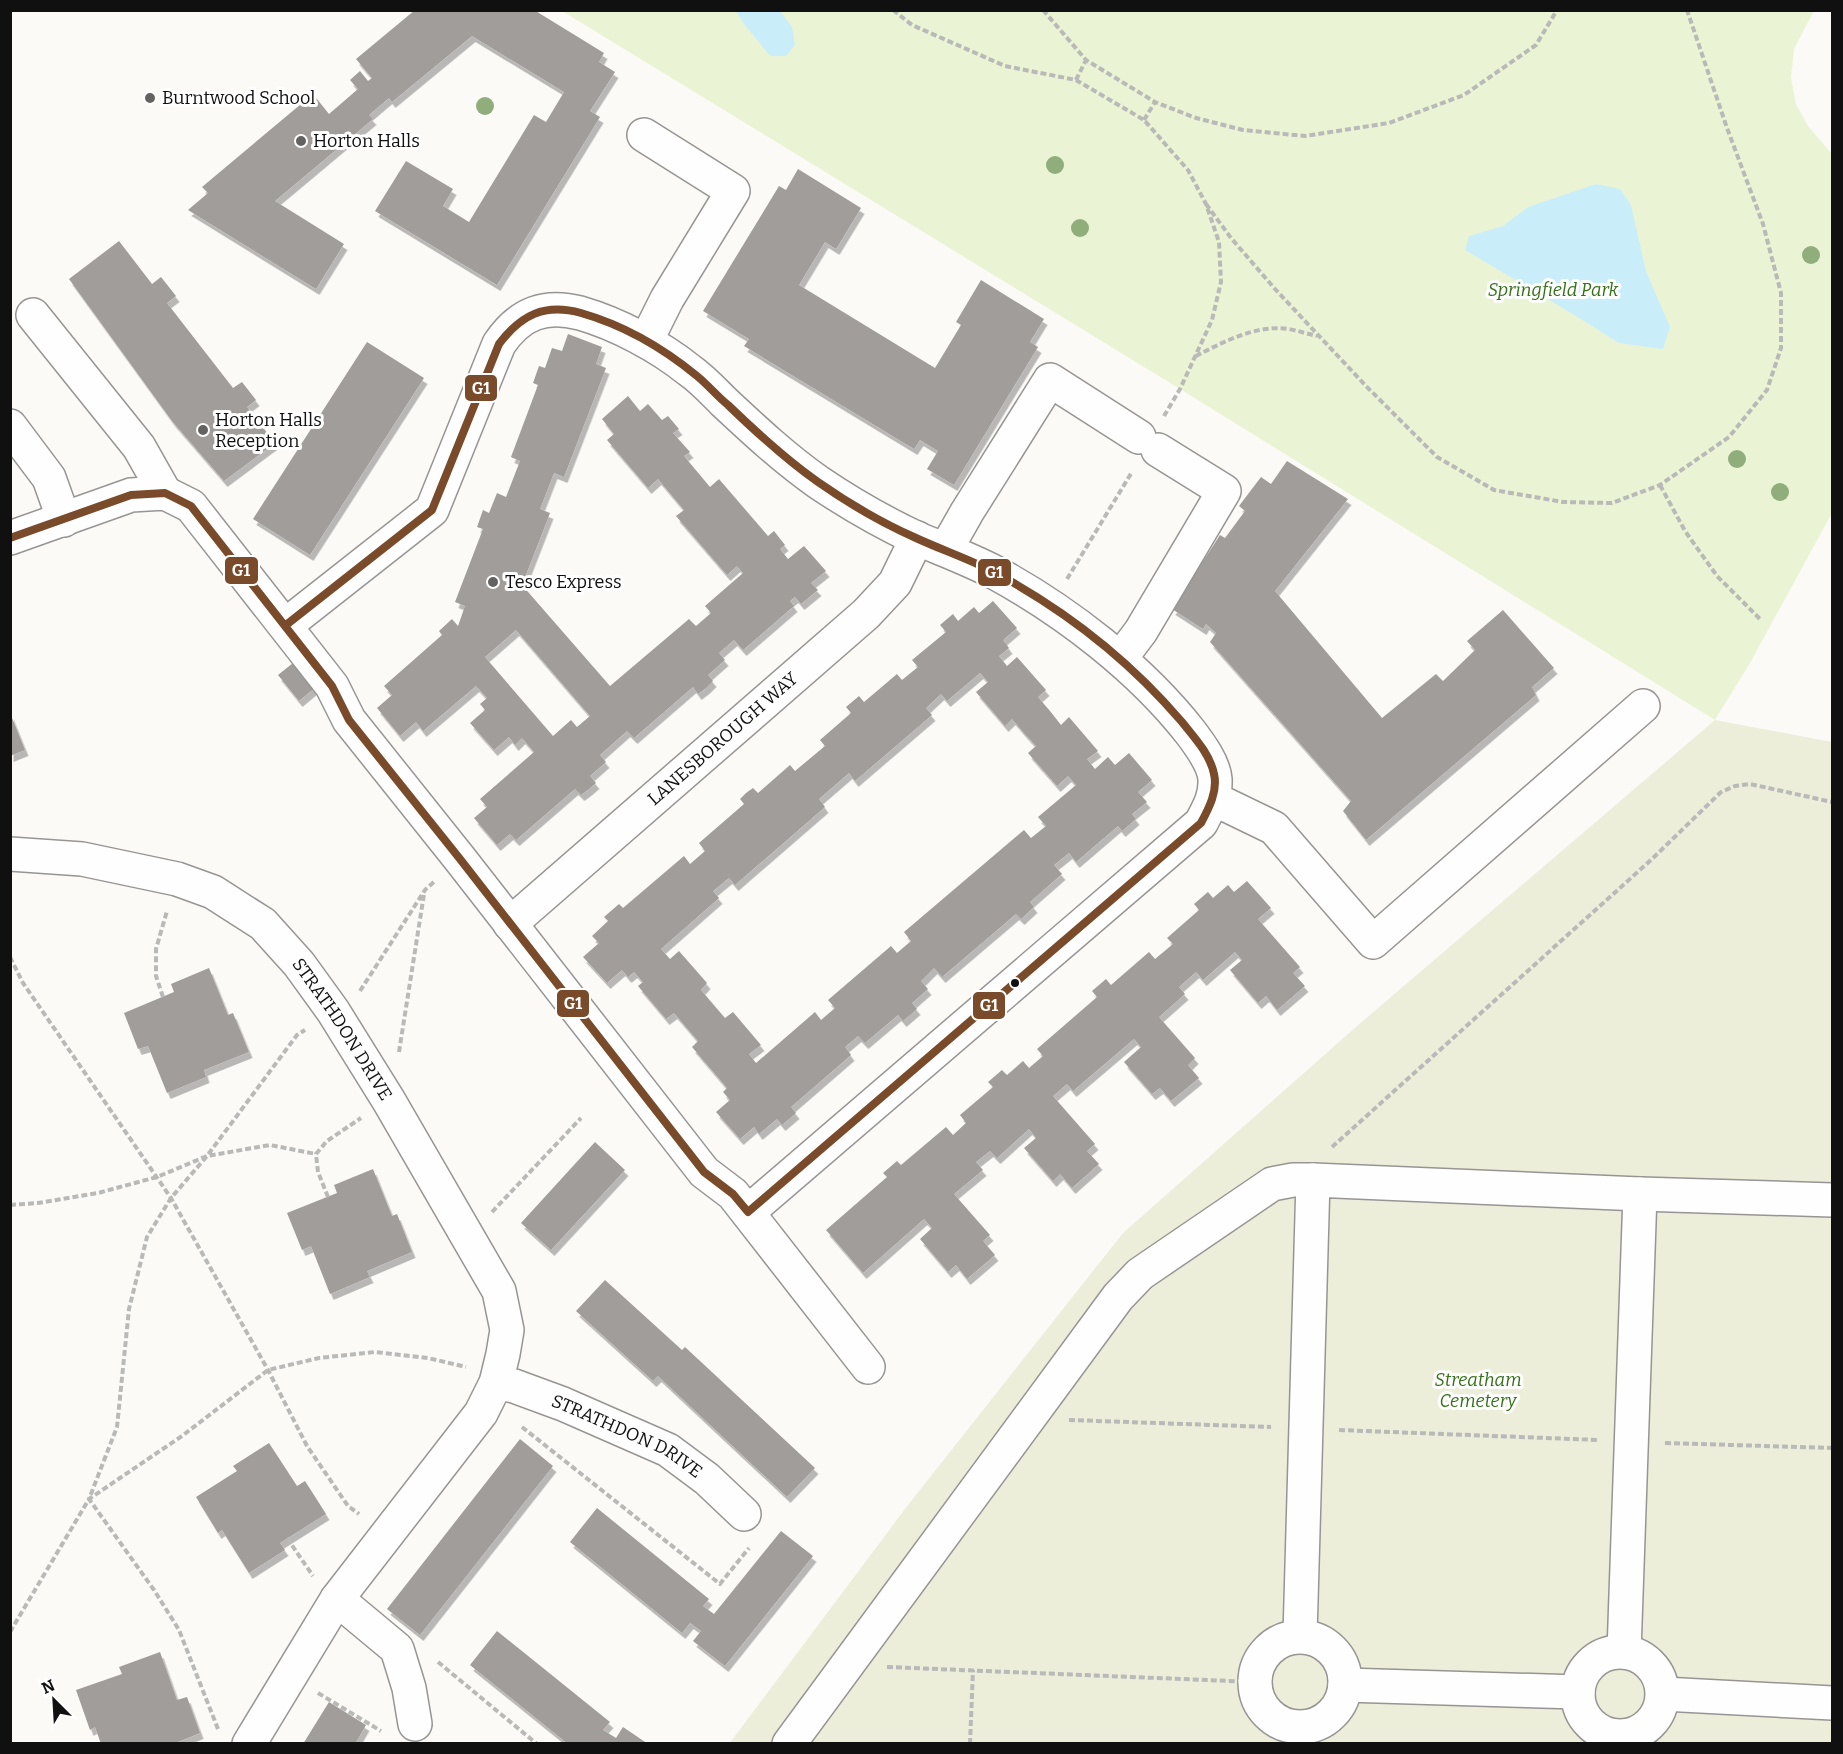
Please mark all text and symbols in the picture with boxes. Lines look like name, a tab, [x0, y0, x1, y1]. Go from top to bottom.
place label: Burntwood School	[162, 87, 316, 109]
marker: Burntwood School	[143, 91, 157, 105]
place label: Horton Halls	[313, 130, 420, 152]
marker: Horton Halls	[294, 134, 308, 148]
park label: Springfield Park	[1488, 279, 1619, 301]
line badge: G1	[464, 374, 498, 402]
text: G1	[472, 379, 490, 398]
place label: Horton Halls Reception	[215, 409, 322, 452]
marker: Horton Halls Reception	[196, 423, 210, 437]
line badge: G1	[224, 556, 259, 585]
line badge: G1	[977, 558, 1012, 587]
text: G1	[232, 561, 250, 580]
text: G1	[985, 563, 1003, 582]
place label: Tesco Express	[505, 571, 622, 593]
marker: Tesco Express	[486, 575, 500, 589]
street label: LANESBOROUGH WAY	[643, 667, 803, 810]
street label: STRATHDON DRIVE	[287, 954, 397, 1104]
unlabelled marker	[1009, 977, 1021, 989]
line badge: G1	[556, 989, 590, 1018]
line badge: G1	[972, 991, 1006, 1020]
text: G1	[564, 994, 582, 1013]
text: G1	[980, 996, 998, 1015]
park label: Streatham Cemetery	[1435, 1369, 1521, 1412]
street label: STRATHDON DRIVE	[549, 1390, 707, 1483]
north arrow	[24, 1670, 84, 1730]
text: N	[39, 1676, 58, 1698]

